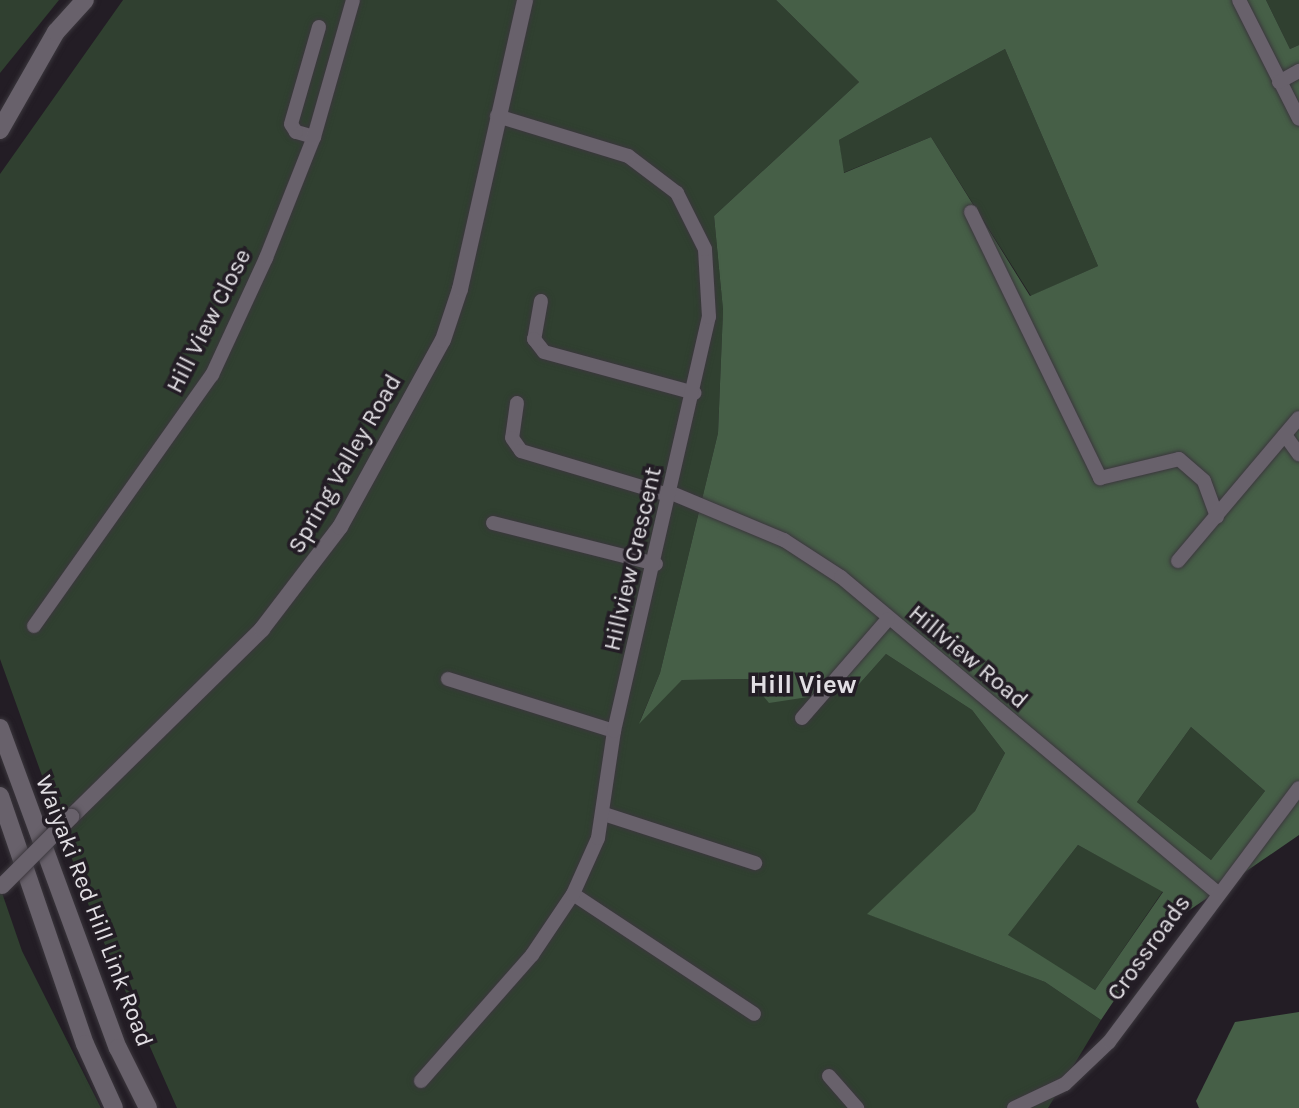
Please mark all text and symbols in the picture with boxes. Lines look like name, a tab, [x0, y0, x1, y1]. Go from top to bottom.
street label: Hill View Close	[160, 244, 258, 398]
street label: Spring Valley Road	[282, 369, 408, 559]
street label: Hillview Crescent	[598, 464, 668, 654]
street label: Hillview Road	[903, 599, 1033, 715]
district label: Hill View	[750, 669, 856, 701]
street label: Waiyaki Red Hill Link Road	[29, 771, 159, 1051]
street label: Crossroads	[1101, 890, 1197, 1006]

